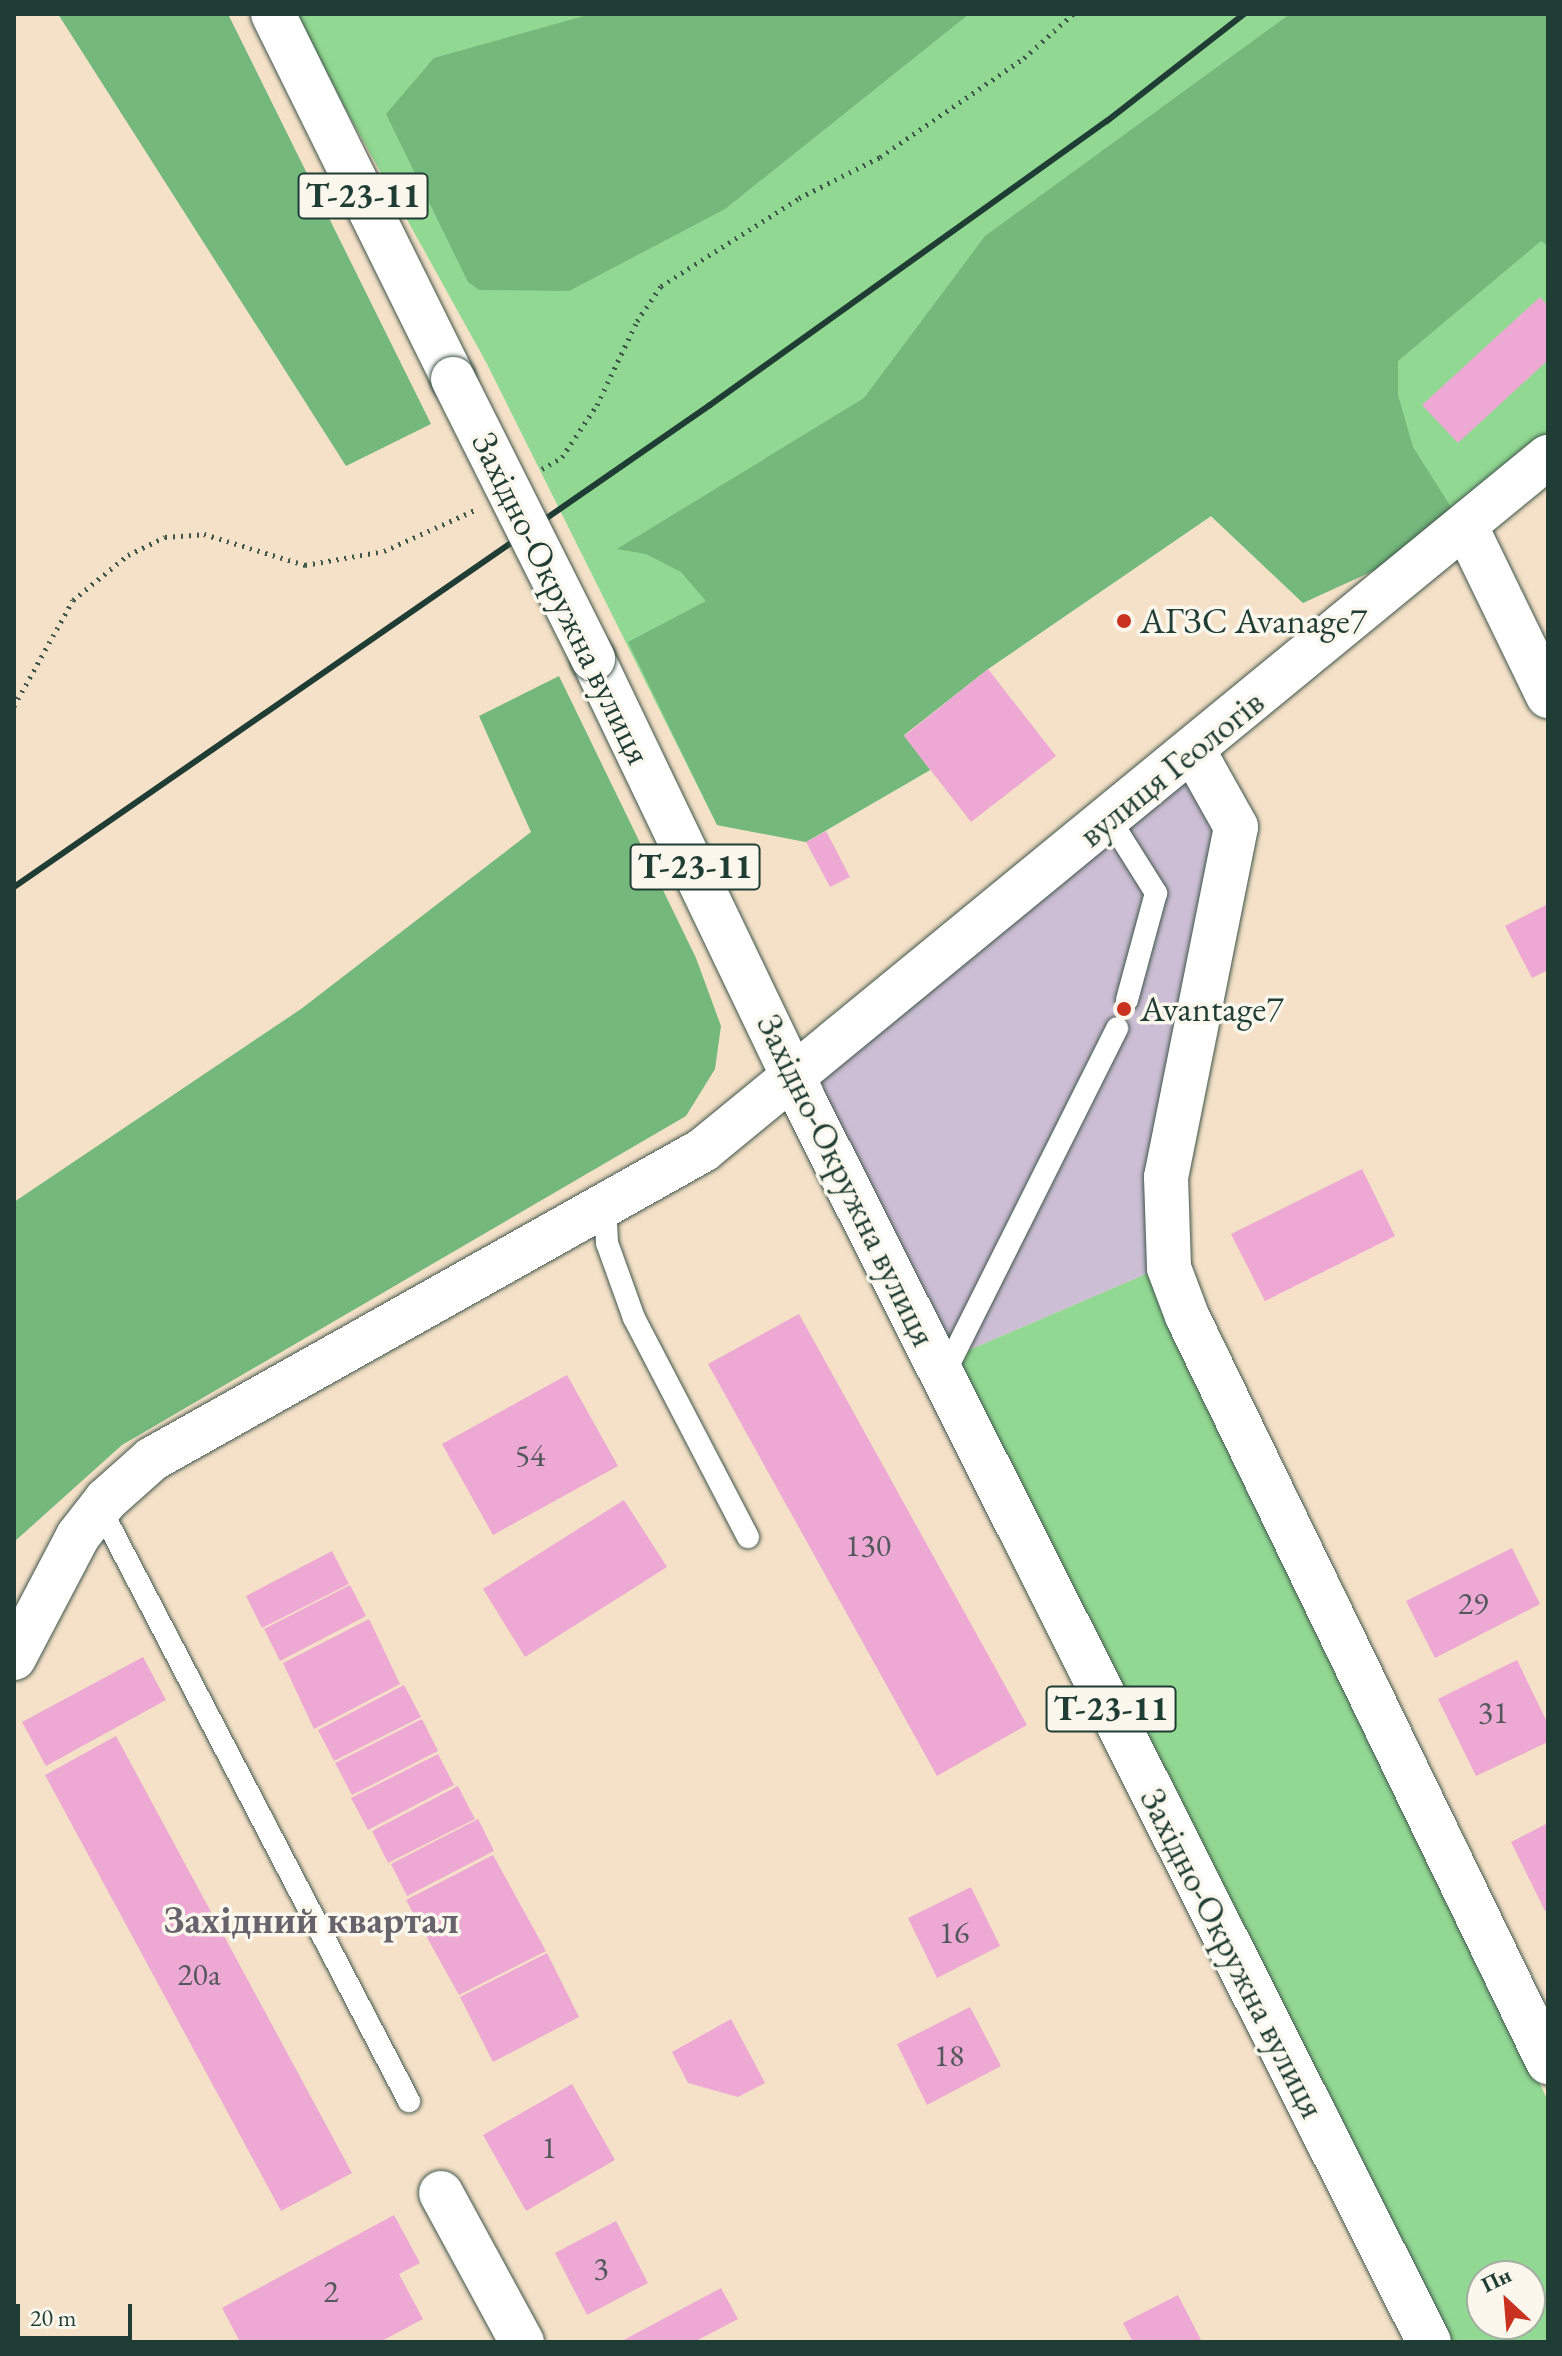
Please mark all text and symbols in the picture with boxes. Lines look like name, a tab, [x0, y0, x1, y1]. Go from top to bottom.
road number: Т-23-11	[297, 166, 429, 226]
street label: Західно-Окружна вулиця	[463, 425, 661, 771]
place label: АГЗС Avanage7	[1140, 599, 1367, 643]
marker: АГЗС Avanage7	[1115, 612, 1133, 630]
street label: вулиця Геологів	[1070, 680, 1272, 856]
road number: Т-23-11	[629, 837, 761, 897]
place label: Avantage7	[1140, 987, 1284, 1031]
marker: Avantage7	[1115, 1000, 1133, 1018]
street label: Західно-Окружна вулиця	[748, 1007, 946, 1353]
house number: 54	[515, 1436, 545, 1474]
house number: 130	[845, 1526, 891, 1564]
house number: 29	[1458, 1584, 1488, 1622]
road number: Т-23-11	[1045, 1679, 1177, 1739]
house number: 31	[1478, 1693, 1508, 1731]
street label: Західно-Окружна вулиця	[1131, 1781, 1335, 2125]
district label: Західний квартал	[163, 1897, 459, 1943]
house number: 16	[939, 1913, 969, 1951]
house number: 20а	[177, 1955, 221, 1993]
house number: 18	[934, 2036, 964, 2074]
house number: 1	[541, 2128, 557, 2166]
house number: 3	[593, 2249, 609, 2287]
north arrow	[1466, 2260, 1546, 2340]
text: Пн	[1476, 2260, 1516, 2299]
house number: 2	[323, 2272, 339, 2310]
scale bar	[20, 2288, 136, 2338]
text: 20 m	[30, 2302, 77, 2333]

